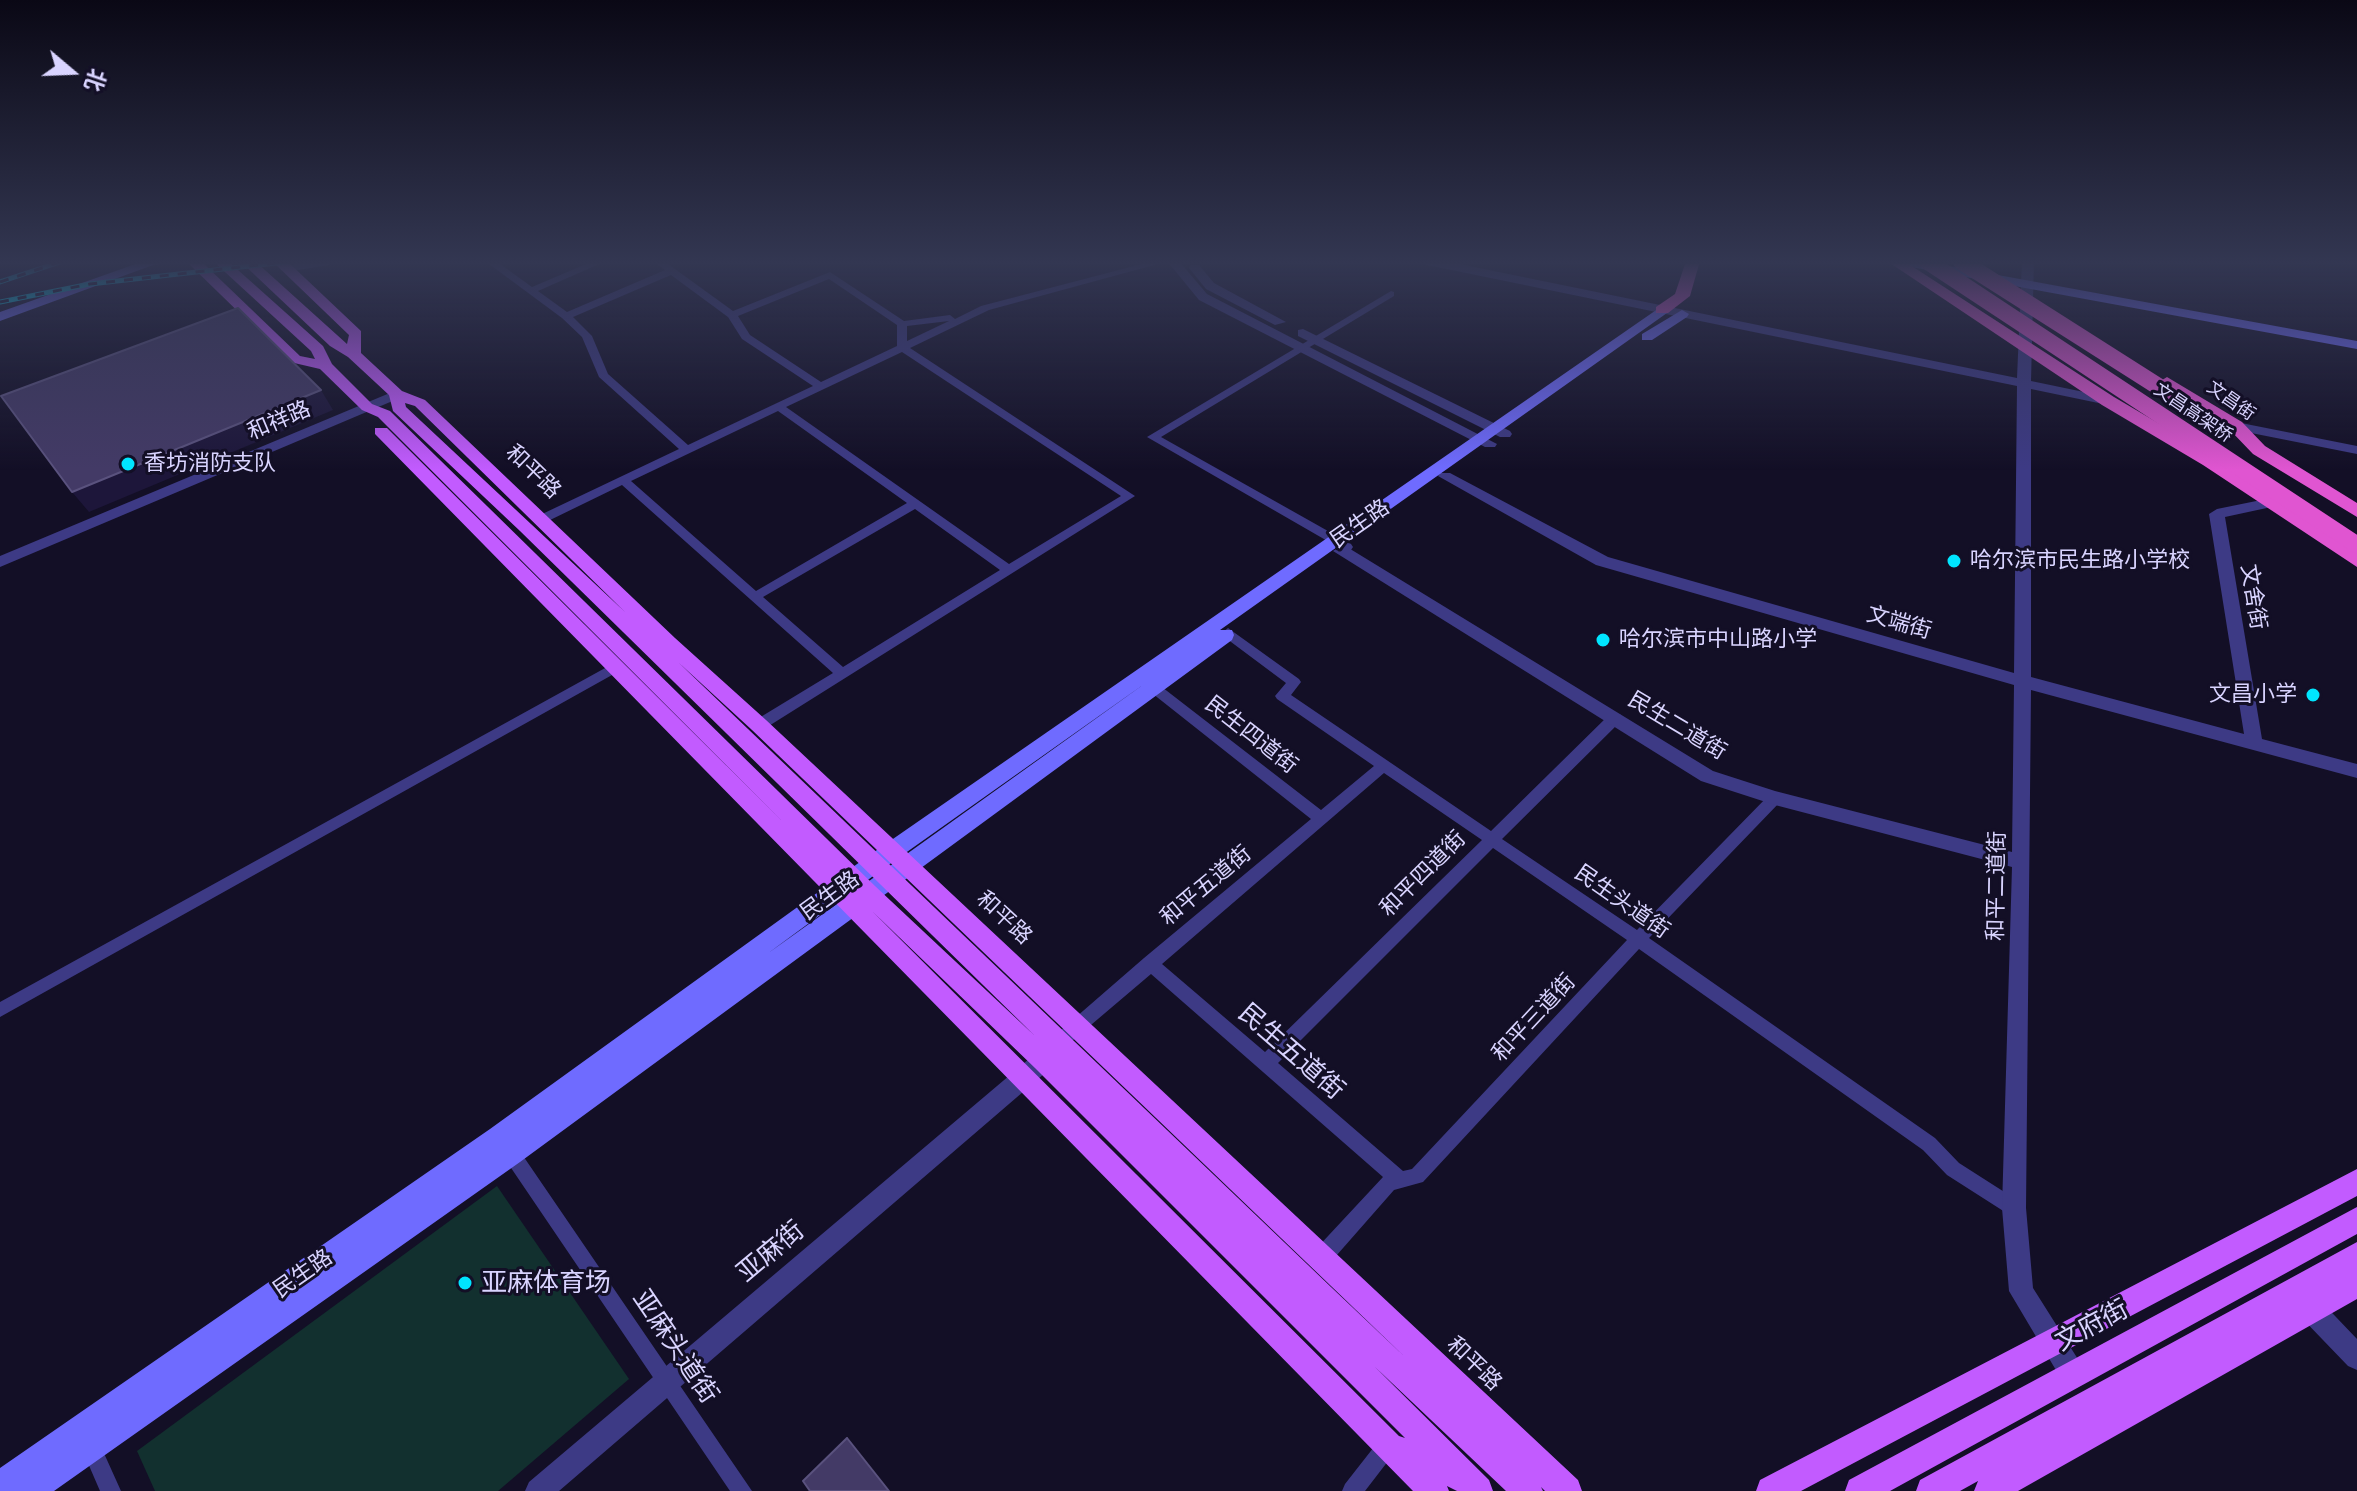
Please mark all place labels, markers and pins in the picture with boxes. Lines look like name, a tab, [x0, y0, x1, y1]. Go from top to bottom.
place label: 香坊消防支队	[144, 451, 276, 477]
marker: 香坊消防支队	[119, 455, 137, 473]
place label: 哈尔滨市民生路小学校	[1970, 548, 2190, 574]
marker: 哈尔滨市民生路小学校	[1945, 552, 1963, 570]
place label: 哈尔滨市中山路小学	[1619, 627, 1817, 653]
marker: 哈尔滨市中山路小学	[1594, 631, 1612, 649]
place label: 文昌小学	[2209, 682, 2297, 708]
marker: 文昌小学	[2304, 686, 2322, 704]
place label: 亚麻体育场	[481, 1267, 611, 1299]
marker: 亚麻体育场	[456, 1274, 474, 1292]

